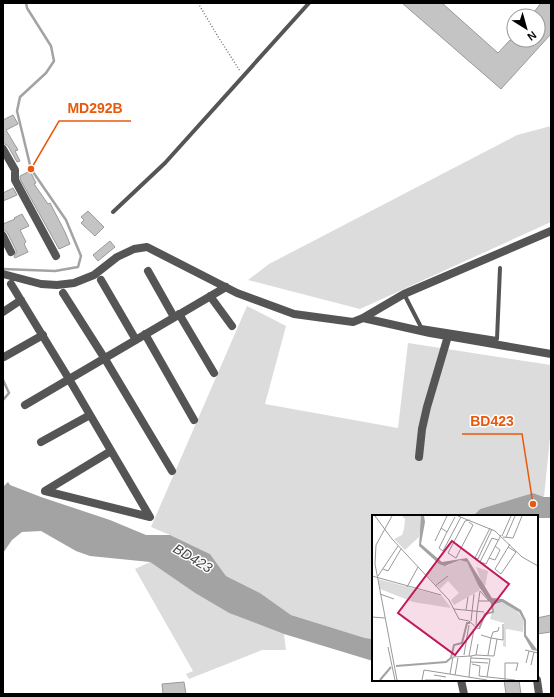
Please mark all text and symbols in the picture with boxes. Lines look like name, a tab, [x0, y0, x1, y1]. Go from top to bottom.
north arrow	[506, 8, 546, 48]
text: N	[525, 29, 539, 43]
callout: MD292B	[59, 95, 131, 121]
text: MD292B	[67, 100, 123, 116]
callout: BD423	[462, 408, 522, 434]
text: BD423	[470, 413, 514, 429]
inset map	[372, 515, 538, 681]
water label: BD423	[171, 540, 216, 576]

